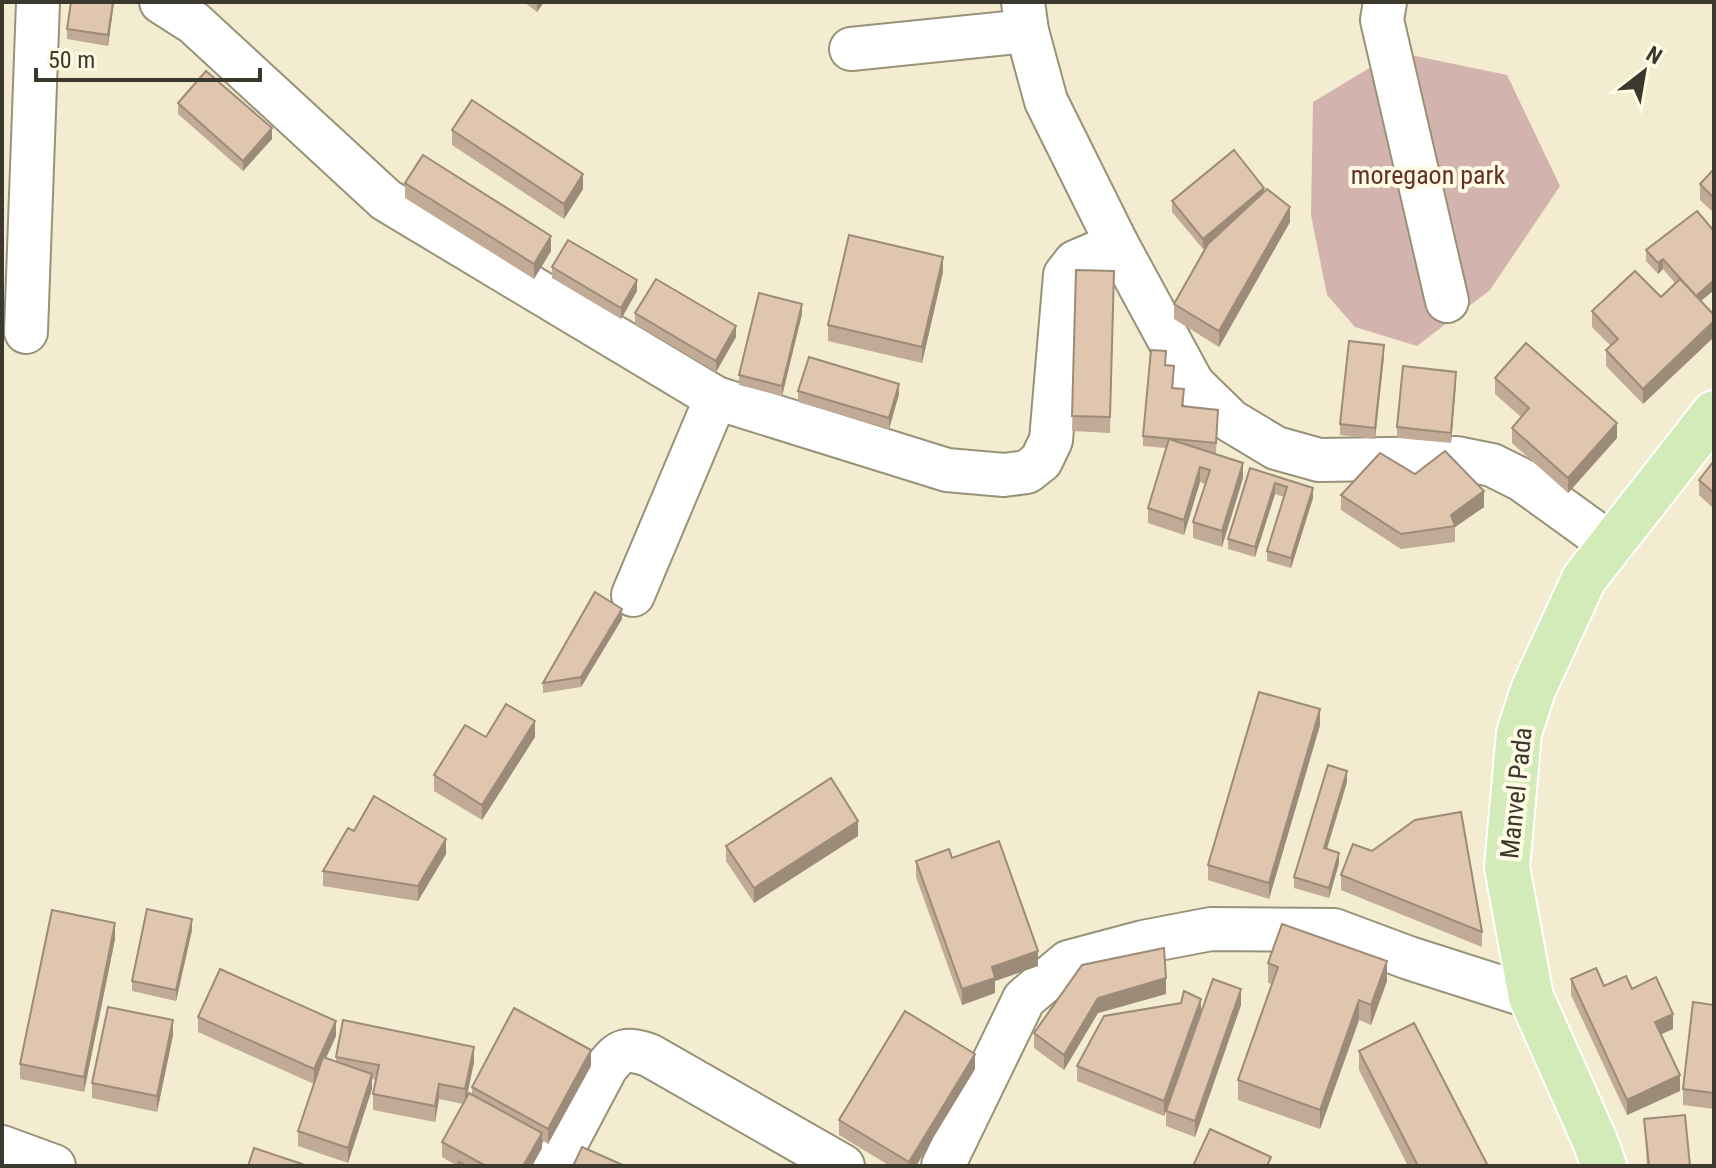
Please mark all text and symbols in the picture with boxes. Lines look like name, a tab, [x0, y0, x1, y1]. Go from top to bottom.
scale bar	[36, 32, 260, 82]
north arrow	[1604, 32, 1684, 112]
text: N	[1642, 41, 1666, 69]
text: 50 m	[48, 46, 95, 74]
park label: moregaon park	[1351, 160, 1505, 190]
street label: Manvel Pada	[1494, 726, 1538, 860]

